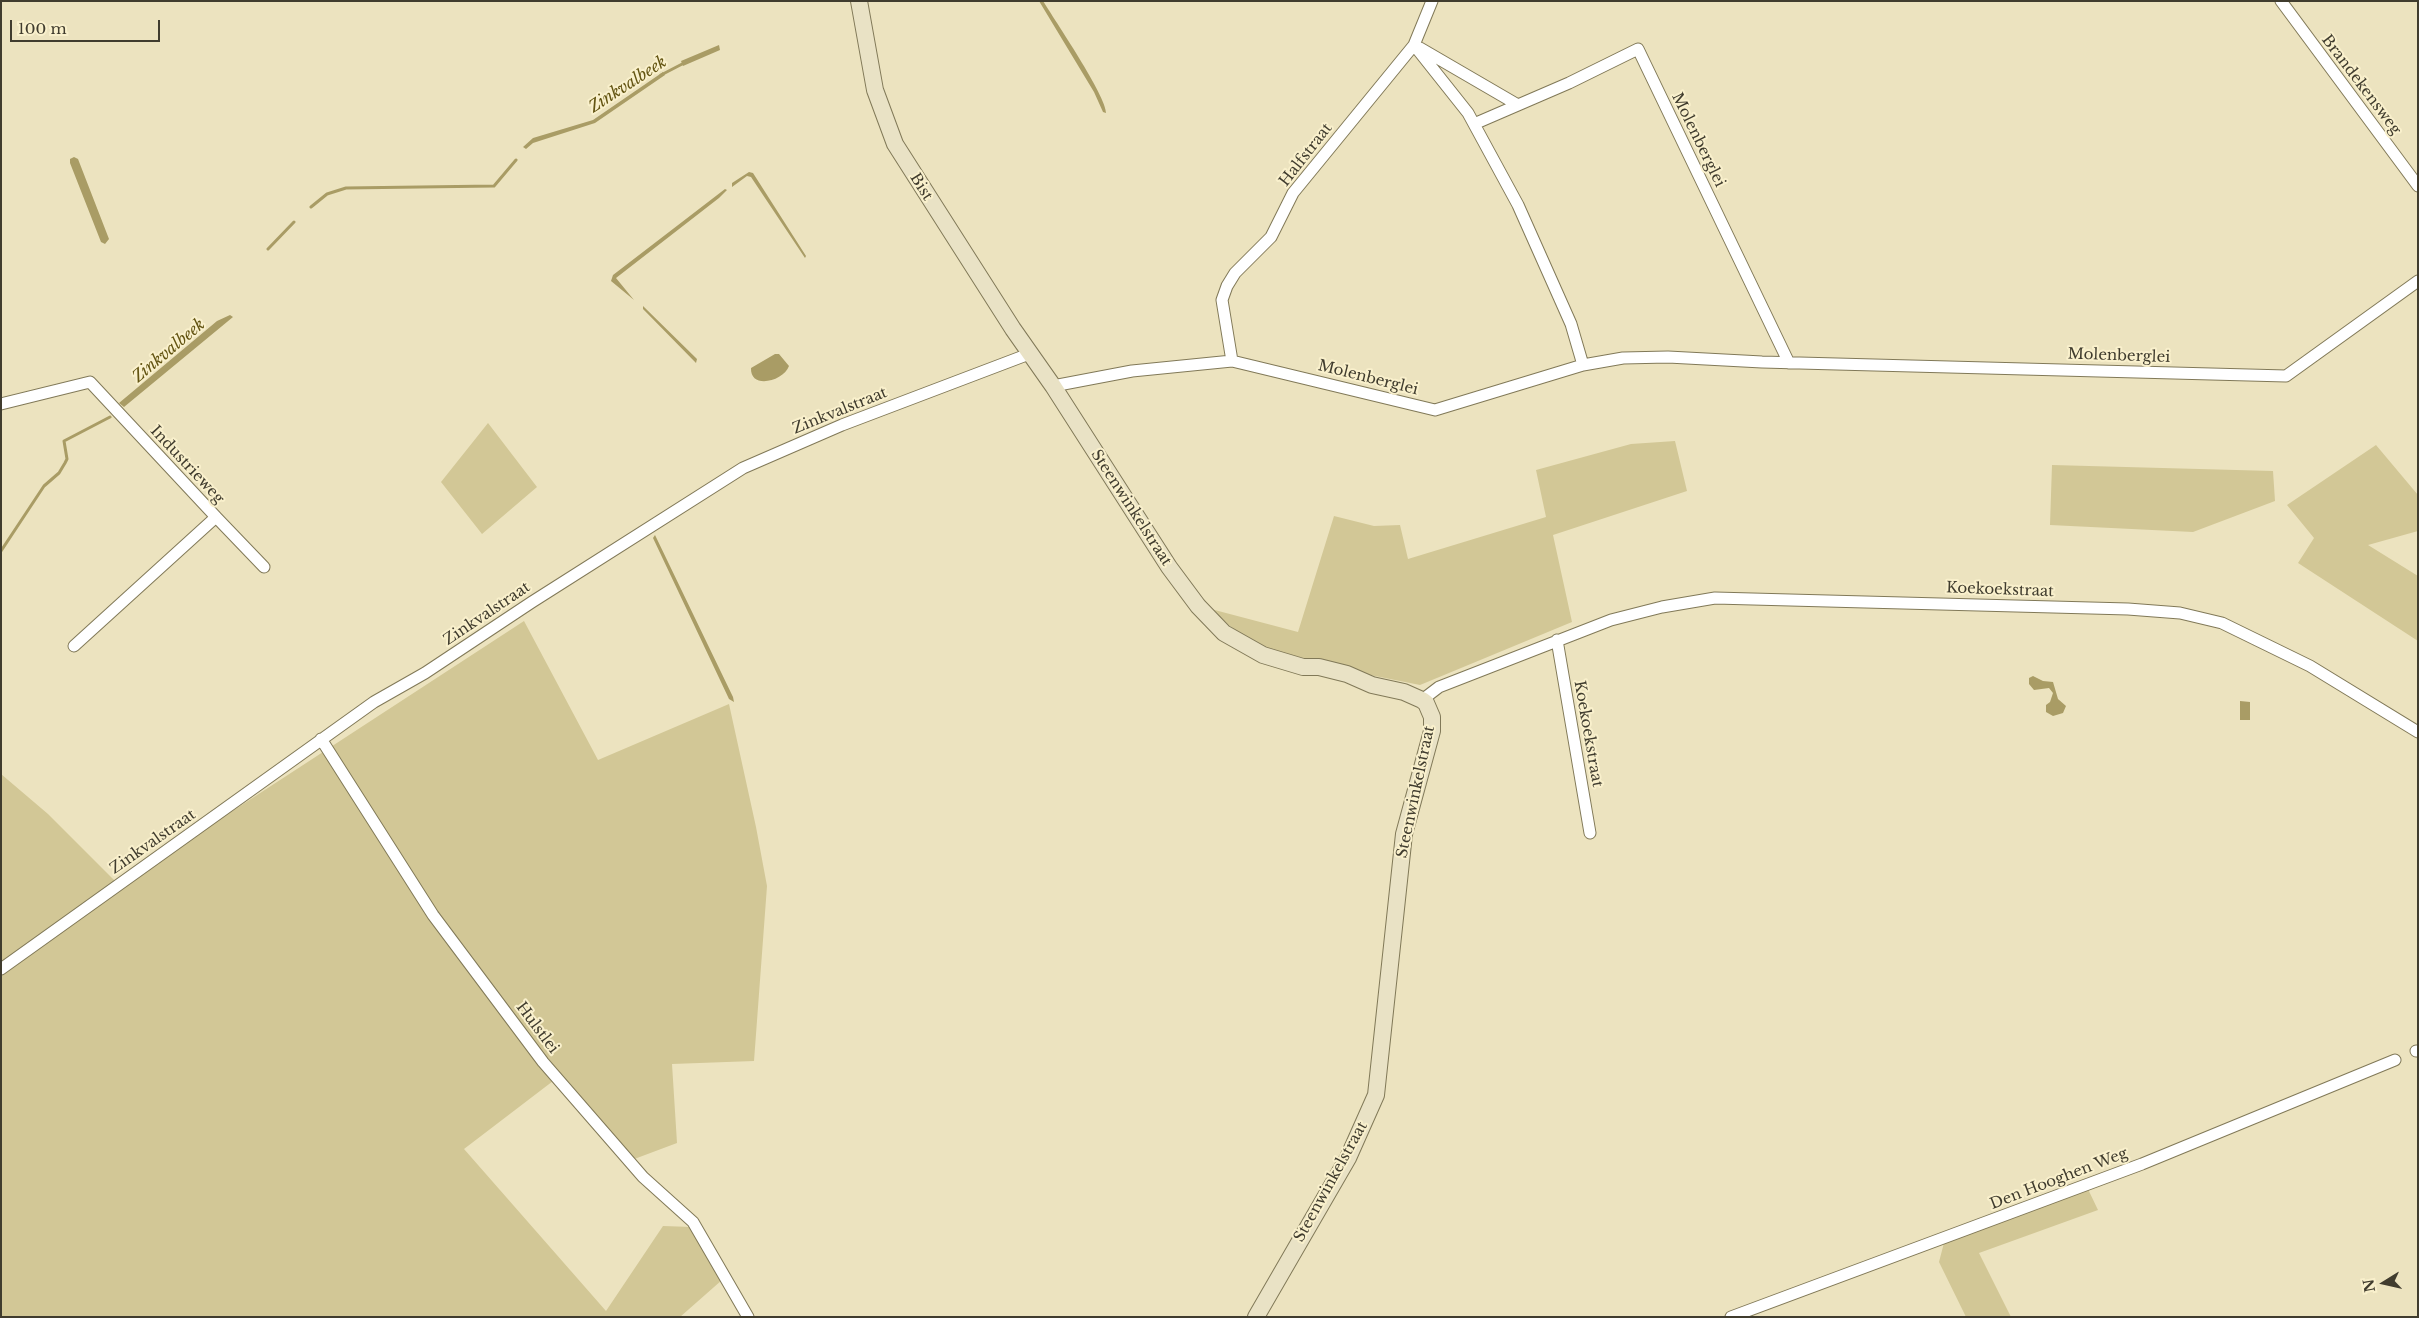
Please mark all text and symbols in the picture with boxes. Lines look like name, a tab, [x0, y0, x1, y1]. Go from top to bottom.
scale bar	[12, 10, 162, 42]
text: 100 m	[18, 19, 67, 38]
street label: Brandekensweg	[2318, 31, 2404, 139]
water label: Zinkvalbeek	[586, 53, 670, 117]
street label: Molenberglei	[1667, 90, 1729, 190]
street label: Halfstraat	[1276, 120, 1336, 190]
street label: Bist	[906, 170, 936, 204]
water label: Zinkvalbeek	[129, 315, 209, 387]
street label: Molenberglei	[2067, 345, 2171, 367]
street label: Molenberglei	[1316, 357, 1420, 399]
street label: Zinkvalstraat	[790, 384, 890, 438]
street label: Industrieweg	[146, 422, 228, 508]
street label: Steenwinkelstraat	[1087, 447, 1175, 569]
street label: Zinkvalstraat	[440, 578, 534, 650]
street label: Koekoekstraat	[1946, 579, 2054, 601]
street label: Koekoekstraat	[1570, 679, 1606, 789]
street label: Steenwinkelstraat	[1393, 724, 1439, 860]
street label: Zinkvalstraat	[107, 806, 199, 878]
street label: Hulstlei	[512, 999, 562, 1057]
street label: Steenwinkelstraat	[1290, 1119, 1372, 1245]
street label: Den Hooghen Weg	[1988, 1144, 2130, 1214]
north arrow	[2359, 1258, 2409, 1308]
text: N	[2359, 1278, 2379, 1294]

